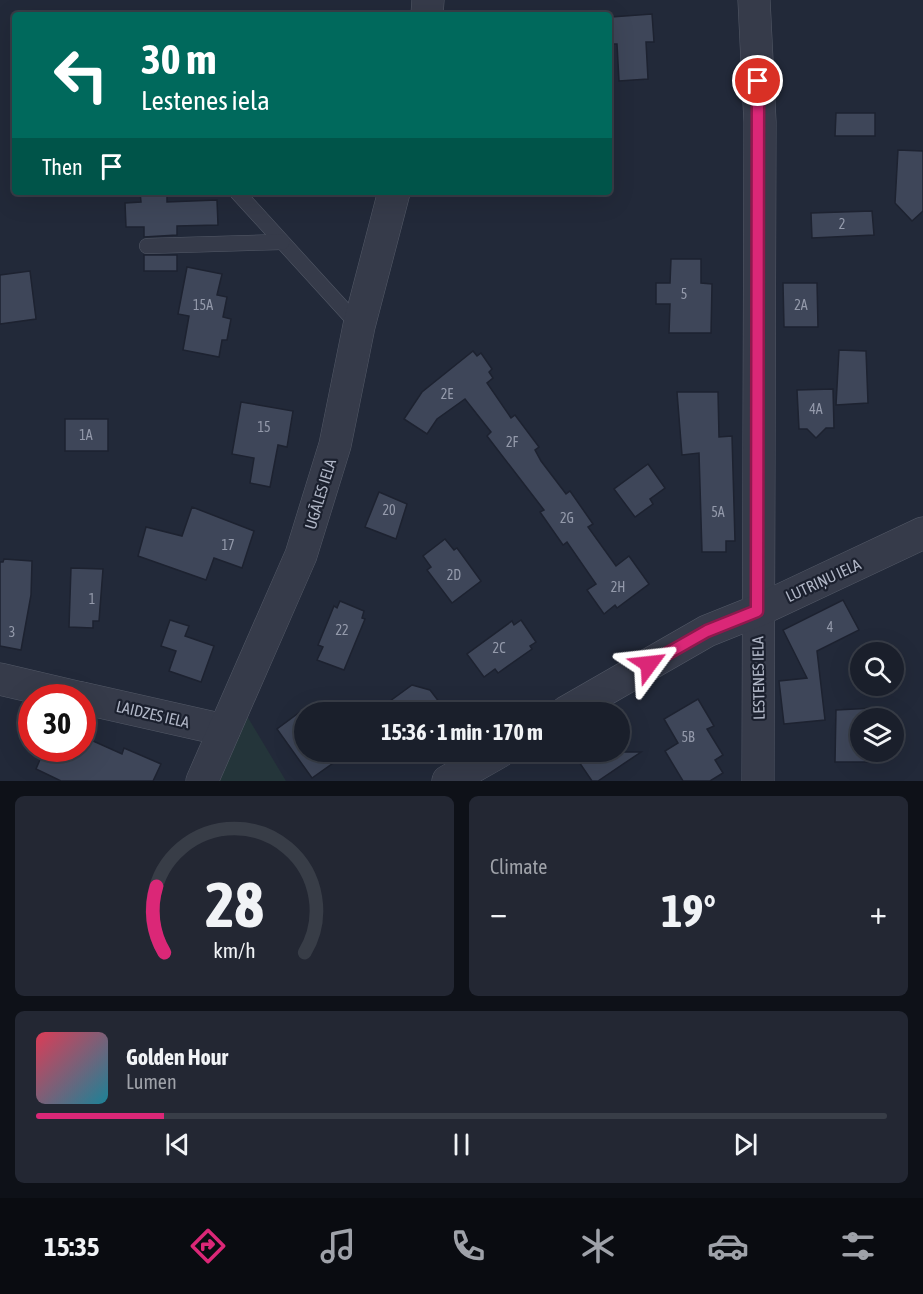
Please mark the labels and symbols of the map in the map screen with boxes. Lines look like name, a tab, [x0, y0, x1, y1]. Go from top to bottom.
pin	[732, 55, 783, 106]
house number: 2	[839, 216, 845, 232]
house number: 5	[681, 286, 687, 302]
house number: 15A	[193, 297, 213, 313]
house number: 2A	[794, 297, 808, 313]
house number: 2E	[441, 386, 453, 402]
house number: 4A	[809, 401, 823, 417]
house number: 15	[257, 419, 271, 435]
house number: 1A	[79, 427, 93, 443]
house number: 2F	[506, 434, 518, 450]
street label: UGĀLES IELA	[301, 456, 339, 531]
house number: 20	[382, 502, 396, 518]
house number: 5A	[711, 504, 725, 520]
house number: 2G	[560, 510, 574, 526]
house number: 17	[221, 537, 235, 553]
street label: LUTRIŅU IELA	[783, 555, 864, 606]
house number: 2D	[447, 567, 461, 583]
house number: 2H	[611, 579, 625, 595]
house number: 1	[89, 591, 95, 607]
house number: 4	[827, 619, 834, 635]
house number: 22	[335, 622, 349, 638]
house number: 3	[9, 624, 15, 640]
position arrow	[617, 632, 681, 696]
street label: LESTENES IELA	[748, 636, 768, 720]
house number: 2C	[493, 640, 506, 656]
speed limit sign: 30	[18, 684, 96, 762]
street label: LAIDZES IELA	[115, 697, 192, 731]
house number: 5B	[681, 729, 695, 745]

